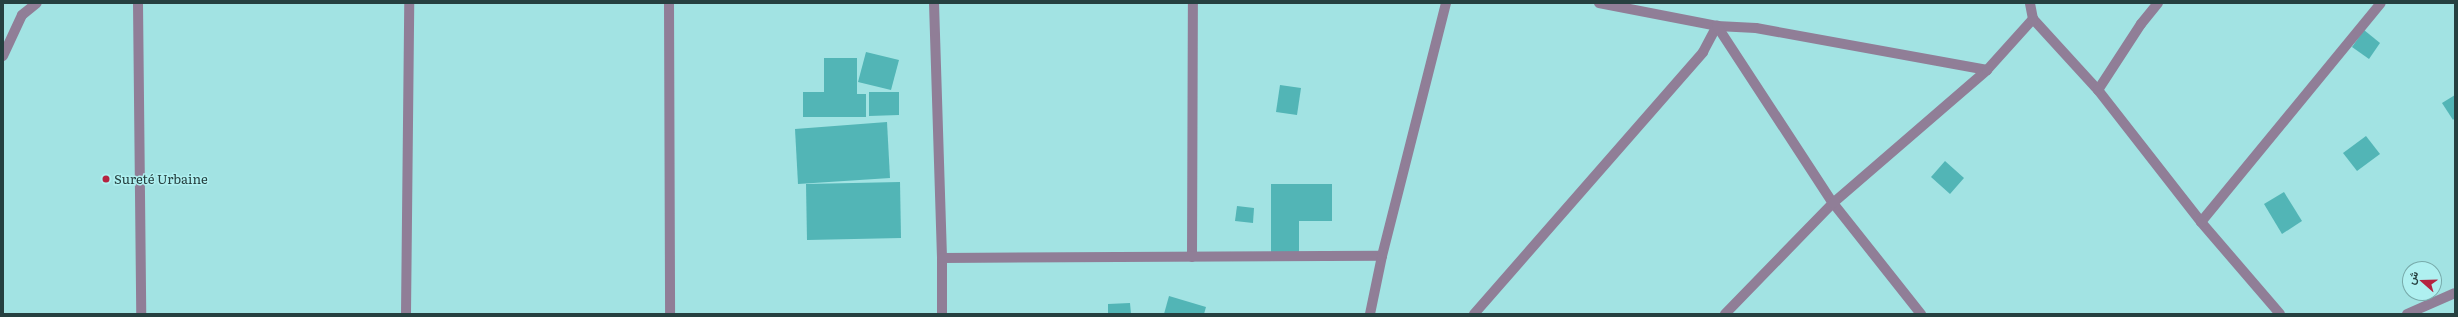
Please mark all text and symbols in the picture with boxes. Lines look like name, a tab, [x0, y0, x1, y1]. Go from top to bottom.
place label: Sureté Urbaine	[114, 171, 208, 187]
marker: Sureté Urbaine	[101, 174, 111, 184]
north arrow	[2402, 261, 2442, 301]
text: ش	[2402, 268, 2421, 286]

